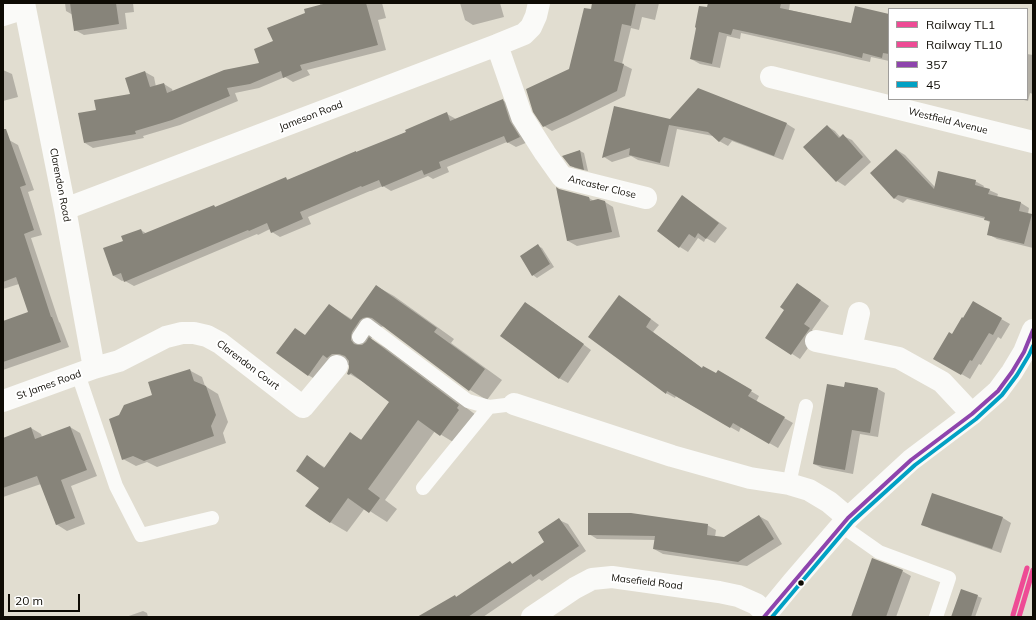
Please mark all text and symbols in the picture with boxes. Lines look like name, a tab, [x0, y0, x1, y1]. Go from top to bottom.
legend	[888, 8, 1028, 100]
text: Railway TL1	[926, 17, 995, 32]
text: Railway TL10	[926, 37, 1002, 52]
text: 357	[926, 57, 948, 72]
text: 45	[926, 77, 940, 92]
street label: Jameson Road	[277, 98, 345, 134]
street label: Westfield Avenue	[907, 105, 989, 137]
street label: Clarendon Road	[47, 147, 73, 223]
street label: Ancaster Close	[567, 173, 637, 201]
street label: Clarendon Court	[214, 337, 282, 393]
street label: St James Road	[15, 368, 83, 402]
street label: Masefield Road	[611, 572, 683, 592]
unlabelled marker	[796, 578, 806, 588]
scale bar	[10, 586, 82, 612]
text: 20 m	[15, 593, 43, 608]

